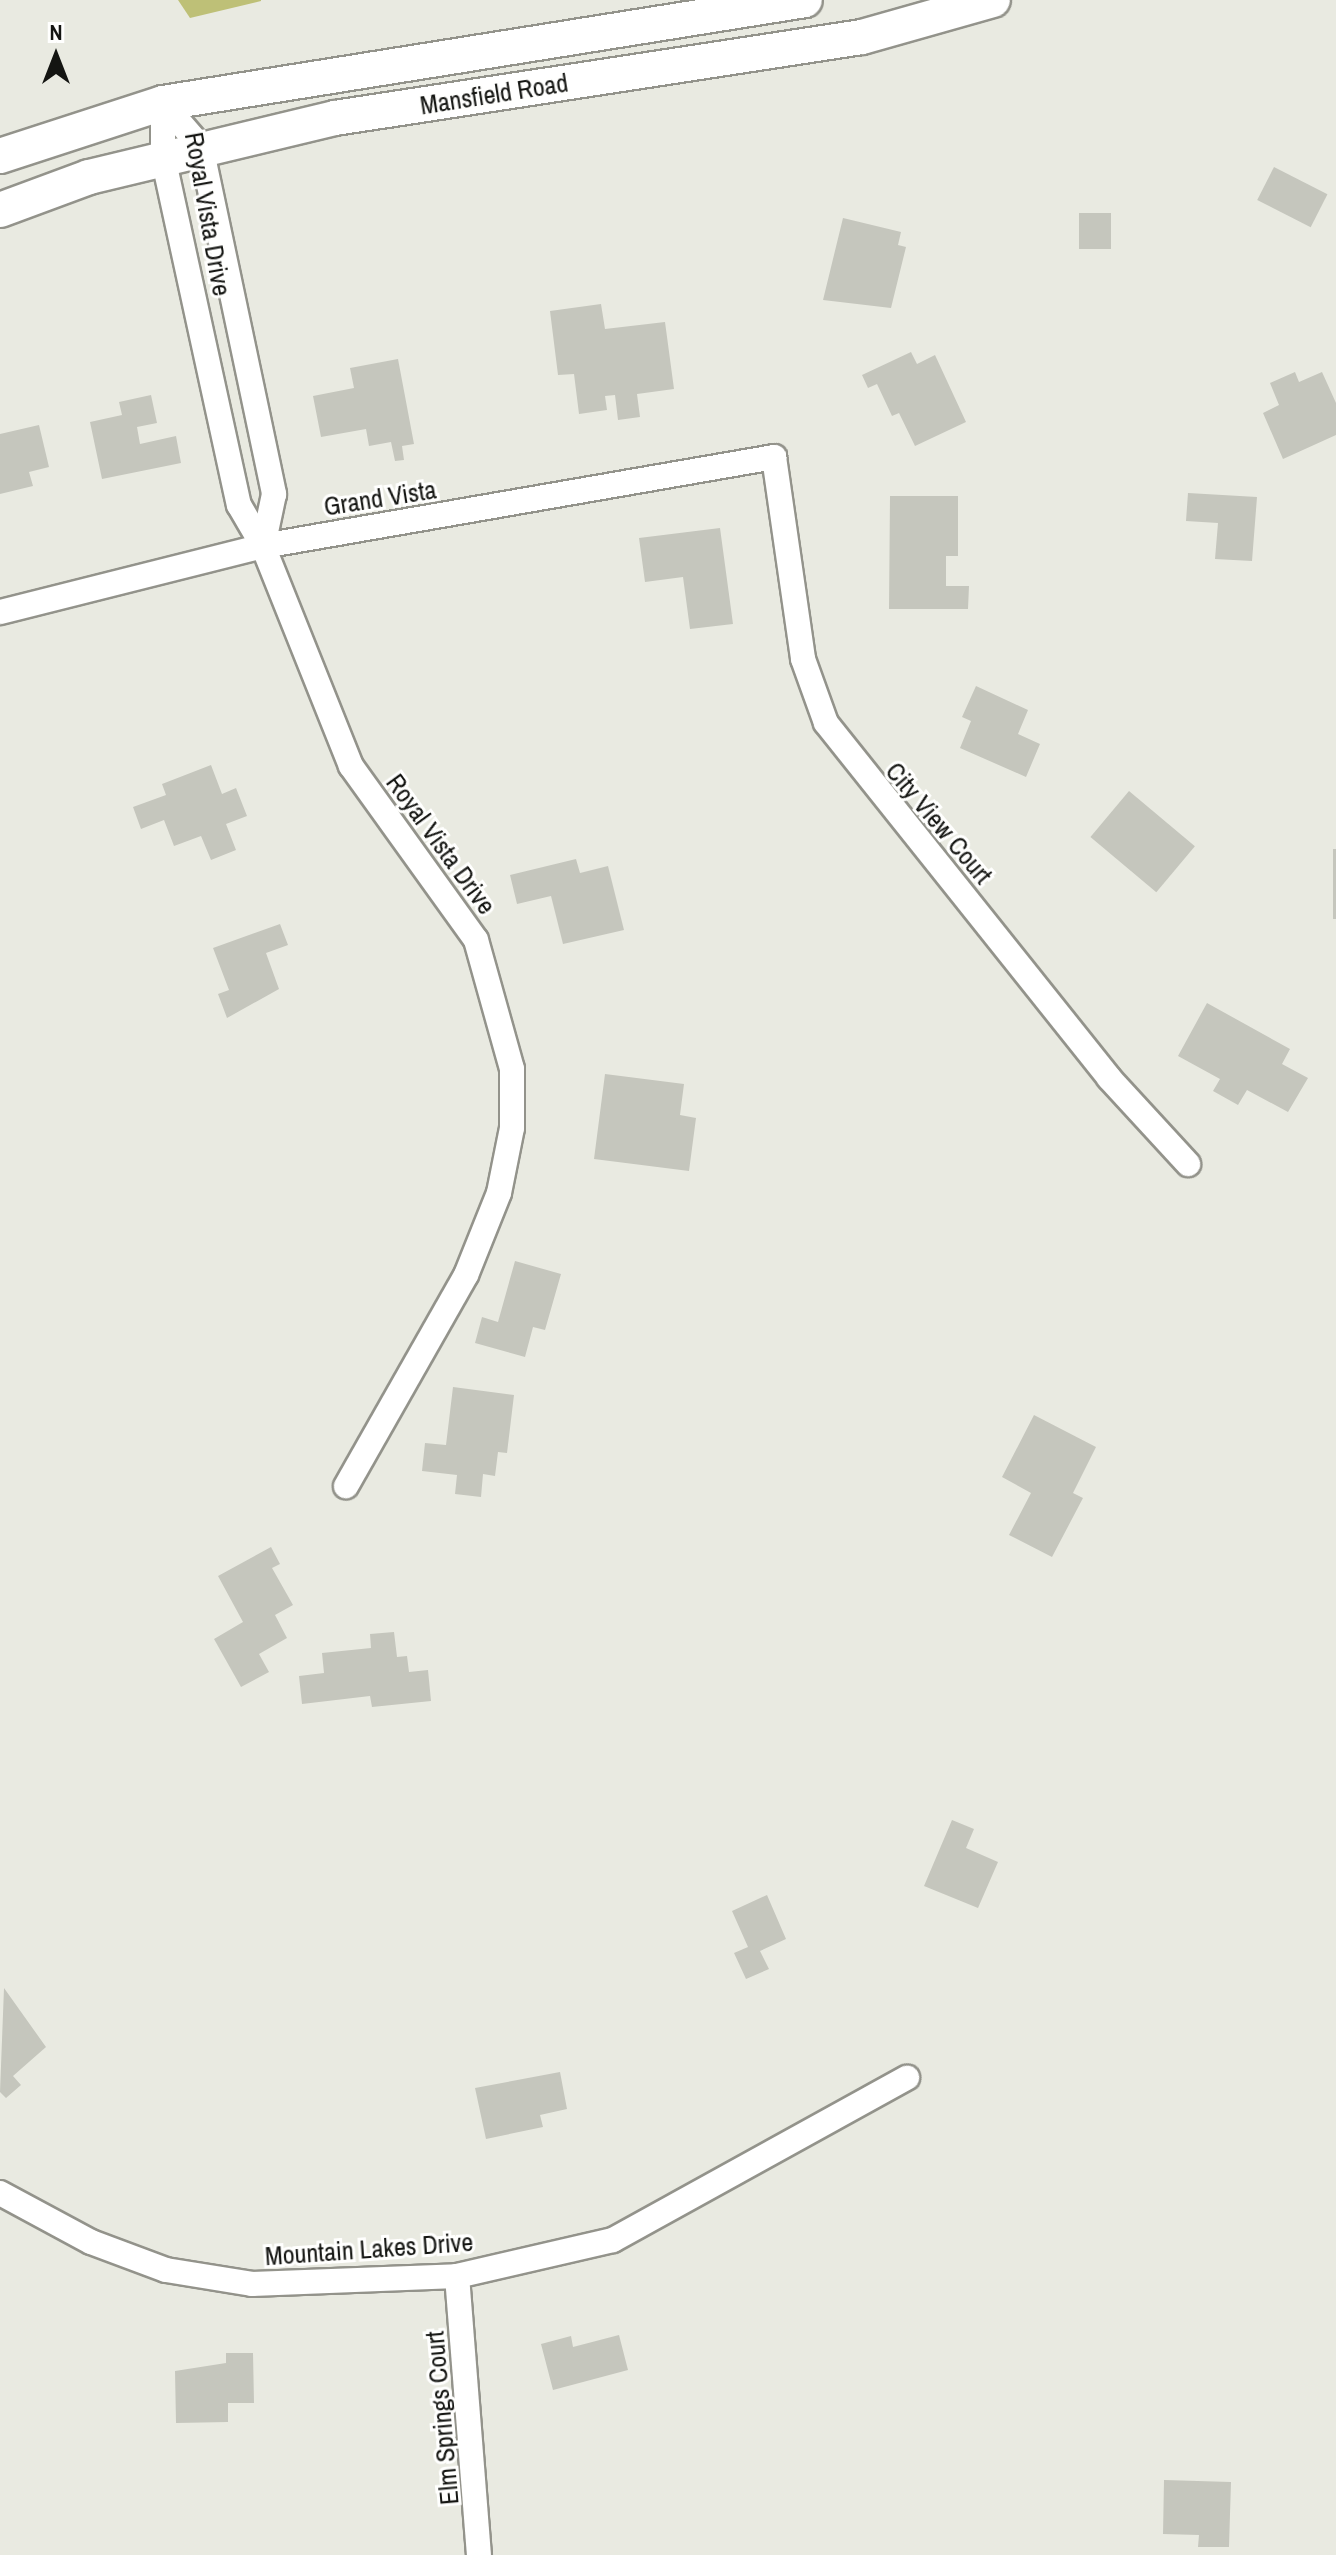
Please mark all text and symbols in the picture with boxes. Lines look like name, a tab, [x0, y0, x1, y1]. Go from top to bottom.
north arrow	[16, 16, 96, 96]
text: N	[49, 17, 63, 47]
street label: Mansfield Road	[418, 67, 570, 121]
street label: Royal Vista Drive	[178, 130, 238, 298]
street label: Grand Vista	[322, 474, 438, 522]
street label: City View Court	[879, 756, 999, 890]
street label: Royal Vista Drive	[380, 768, 502, 920]
street label: Mountain Lakes Drive	[264, 2226, 474, 2272]
street label: Elm Springs Court	[419, 2330, 465, 2506]

